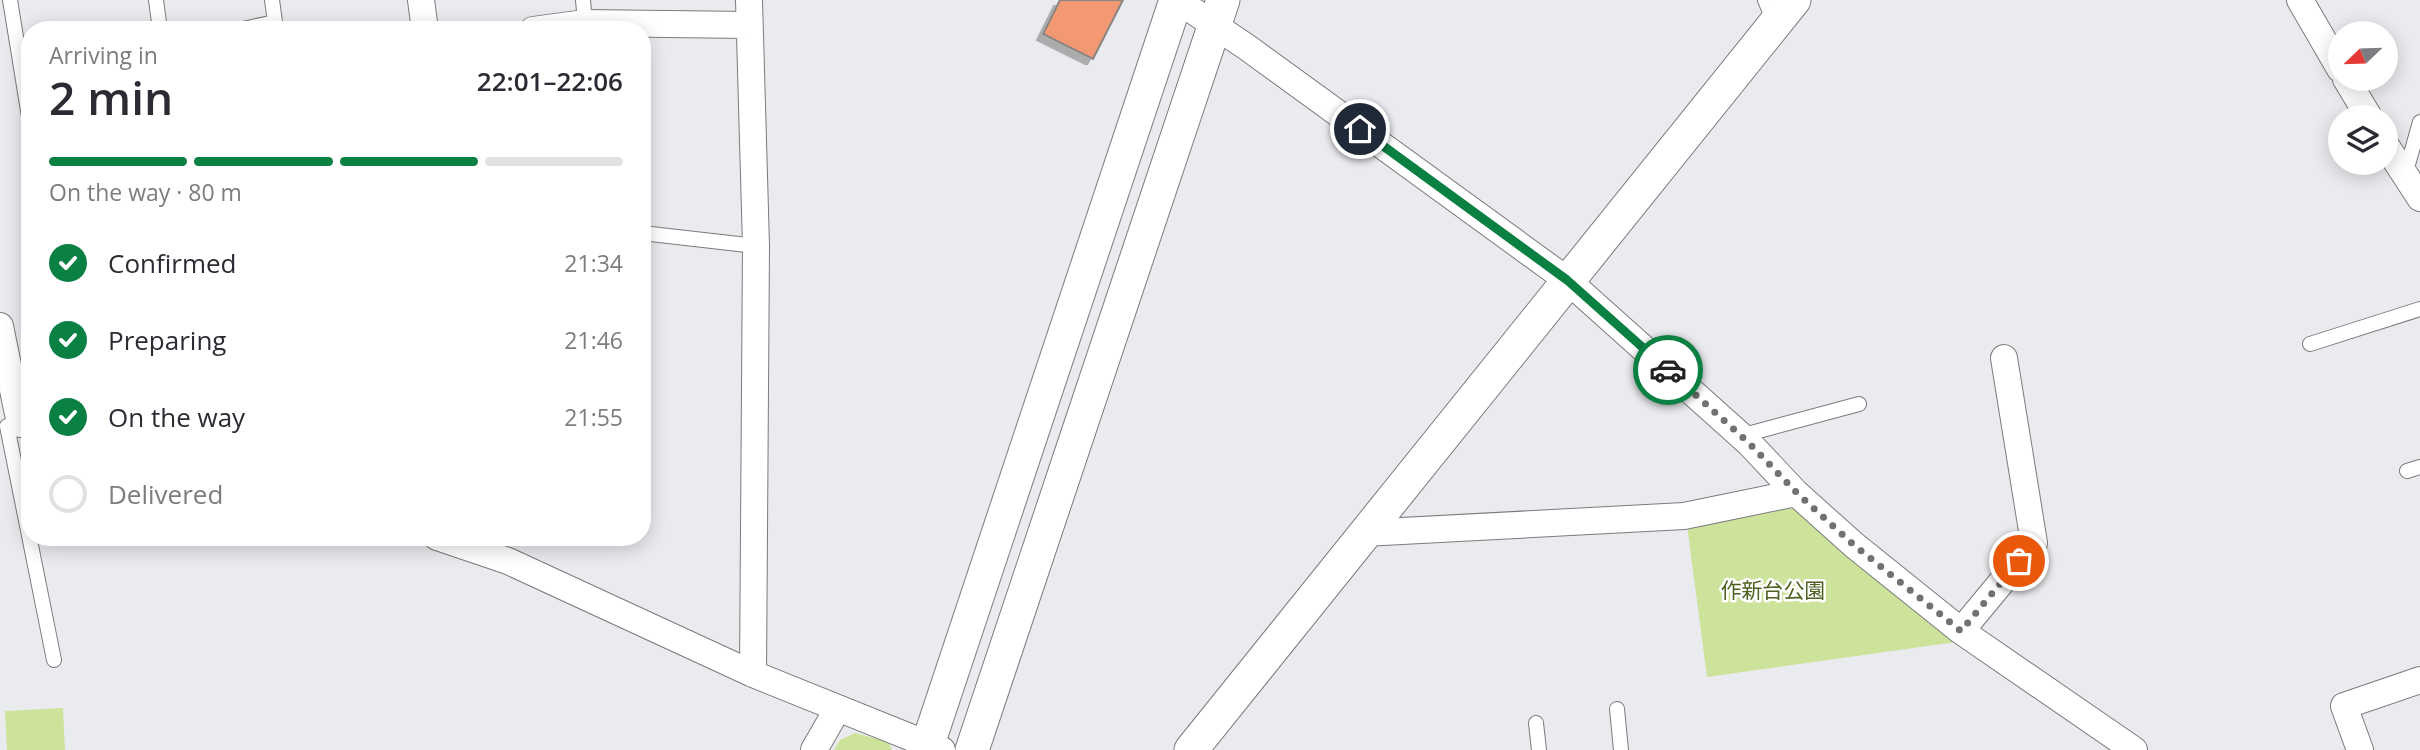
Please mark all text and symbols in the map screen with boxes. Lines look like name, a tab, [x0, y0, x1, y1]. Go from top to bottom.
north arrow	[2328, 21, 2398, 91]
map controls	[2328, 21, 2398, 175]
text: Arriving in	[49, 39, 158, 71]
text: 22:01–22:06	[477, 63, 623, 99]
text: 2 min	[49, 66, 173, 128]
pin	[1330, 99, 1390, 159]
button: layers	[2328, 105, 2398, 175]
icon: home	[1341, 110, 1379, 148]
text: On the way · 80 m	[49, 176, 242, 208]
icon: check	[49, 244, 87, 282]
text: Confirmed	[108, 245, 236, 281]
text: 21:34	[564, 247, 623, 279]
icon: check	[49, 321, 87, 359]
text: Preparing	[108, 322, 226, 358]
text: 21:46	[564, 324, 623, 356]
courier	[1633, 335, 1703, 405]
icon: car	[1649, 351, 1687, 389]
icon: check	[49, 398, 87, 436]
text: On the way	[108, 399, 245, 435]
text: 21:55	[564, 401, 623, 433]
text: Delivered	[108, 476, 223, 512]
pin	[1989, 531, 2049, 591]
icon: bag	[2000, 542, 2038, 580]
park label: 作新台公園	[1721, 576, 1826, 604]

